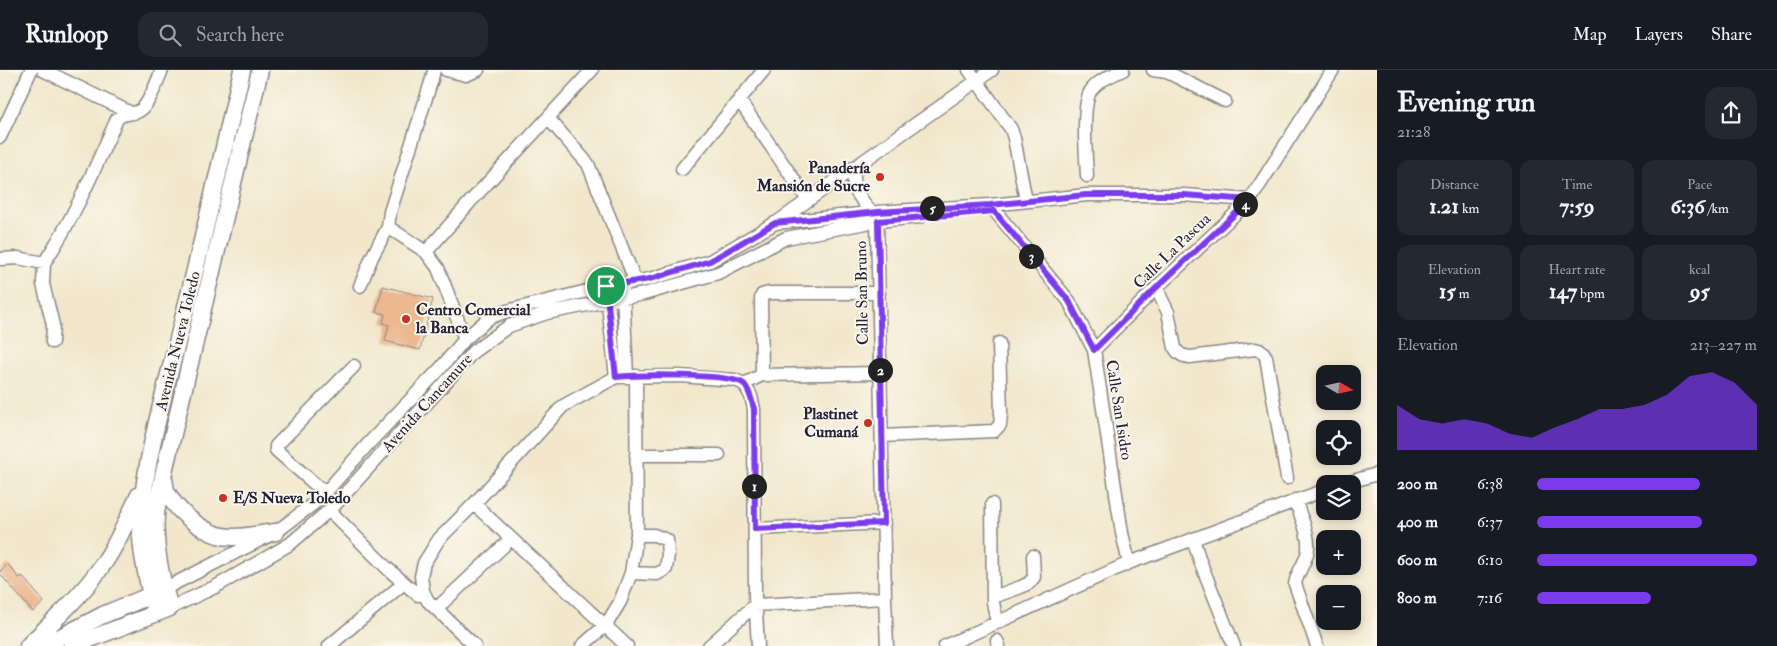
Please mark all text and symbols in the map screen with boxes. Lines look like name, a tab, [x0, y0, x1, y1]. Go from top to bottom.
search box	[138, 12, 488, 57]
text: Runloop	[25, 19, 108, 50]
icon: search	[156, 21, 184, 49]
text: Search here	[196, 23, 284, 47]
text: Map	[1573, 23, 1607, 46]
text: Layers	[1635, 23, 1683, 46]
text: Share	[1711, 23, 1752, 46]
text: Evening run	[1397, 85, 1535, 120]
button: share	[1705, 87, 1757, 139]
text: 21:28	[1397, 122, 1430, 142]
place label: Panadería Mansión de Sucre	[756, 158, 870, 196]
marker: Panadería Mansión de Sucre	[874, 171, 886, 183]
text: Distance	[1430, 176, 1479, 193]
text: Time	[1562, 176, 1592, 193]
text: Pace	[1687, 176, 1712, 193]
pin: 4	[1232, 192, 1258, 216]
text: 1.21	[1429, 193, 1459, 220]
text: 7:59	[1560, 193, 1594, 220]
text: 6:36	[1670, 193, 1705, 220]
pin: 5	[920, 196, 944, 220]
text: 4	[1242, 196, 1249, 213]
text: 5	[929, 200, 936, 217]
text: km	[1459, 200, 1479, 217]
text: /km	[1705, 200, 1729, 217]
street label: Calle La Pascua	[1129, 209, 1215, 293]
street label: Calle San Bruno	[851, 241, 873, 345]
pin: 3	[1018, 244, 1044, 268]
text: 3	[1029, 248, 1034, 265]
text: Elevation	[1428, 261, 1481, 278]
text: Heart rate	[1548, 261, 1605, 278]
text: kcal	[1689, 261, 1710, 278]
pin	[585, 265, 627, 307]
street label: Avenida Nueva Toledo	[151, 269, 205, 414]
icon: arrive	[592, 272, 620, 300]
text: 15	[1439, 278, 1456, 305]
text: 147	[1549, 278, 1577, 305]
text: 95	[1690, 278, 1710, 305]
text: m	[1456, 285, 1470, 302]
text: bpm	[1577, 285, 1605, 302]
place label: Centro Comercial la Banca	[415, 300, 531, 338]
marker: Centro Comercial la Banca	[400, 313, 412, 325]
text: Elevation	[1397, 335, 1458, 355]
text: 213–227 m	[1690, 335, 1757, 355]
street label: Avenida Cancamure	[377, 349, 477, 457]
pin: 2	[868, 358, 892, 382]
street label: Calle San Isidro	[1101, 358, 1137, 462]
text: 2	[877, 362, 884, 379]
north arrow	[1316, 365, 1361, 410]
map controls	[1316, 365, 1361, 630]
place label: Plastinet Cumaná	[803, 404, 859, 442]
marker: Plastinet Cumaná	[862, 417, 874, 429]
button: locate	[1316, 420, 1361, 465]
pin: 1	[742, 474, 766, 498]
text: 200 m	[1397, 474, 1437, 494]
text: 6:38	[1477, 474, 1503, 494]
button: layers	[1316, 475, 1361, 520]
text: 1	[752, 478, 757, 495]
place label: E/S Nueva Toledo	[233, 488, 351, 508]
marker: E/S Nueva Toledo	[217, 492, 229, 504]
text: 400 m	[1397, 512, 1438, 532]
text: 6:37	[1477, 512, 1503, 532]
button: +	[1316, 530, 1361, 575]
text: 600 m	[1397, 550, 1437, 570]
text: 6:10	[1477, 550, 1503, 570]
button: −	[1316, 585, 1361, 630]
text: 800 m	[1397, 588, 1437, 608]
text: 7:16	[1477, 588, 1502, 608]

